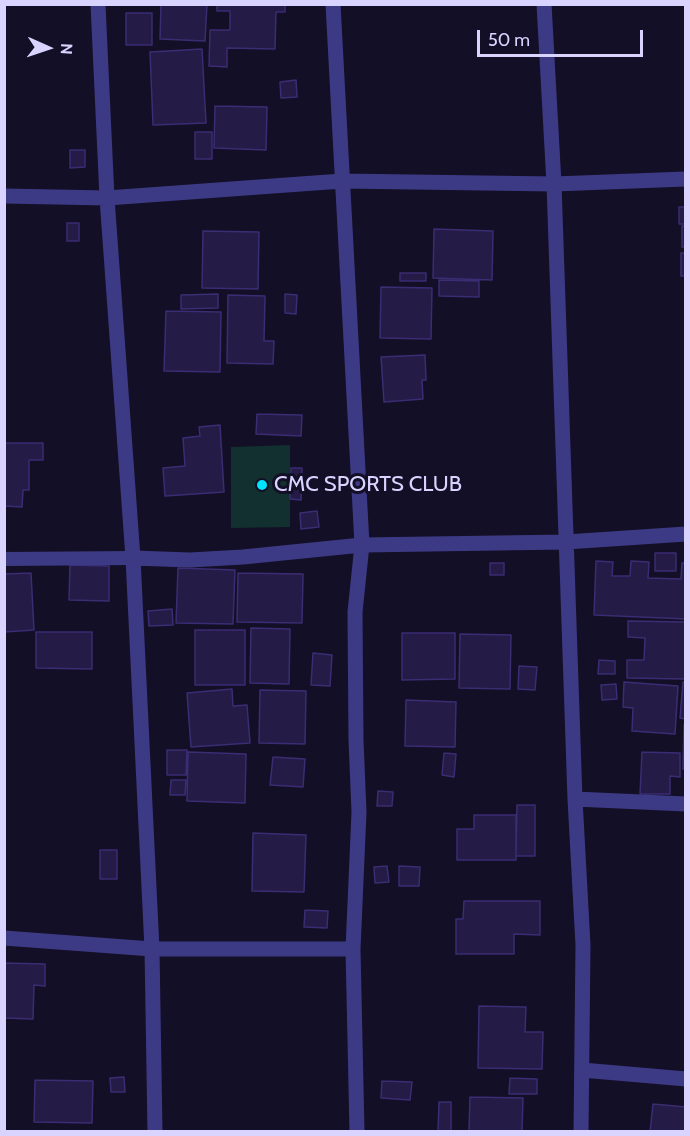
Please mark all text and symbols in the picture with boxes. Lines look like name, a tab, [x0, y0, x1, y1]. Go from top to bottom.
north arrow	[18, 18, 78, 78]
scale bar	[480, 18, 646, 56]
text: 50 m	[488, 29, 530, 51]
text: N	[57, 43, 76, 55]
place label: CMC SPORTS CLUB	[274, 472, 462, 498]
marker: CMC SPORTS CLUB	[255, 478, 269, 492]

